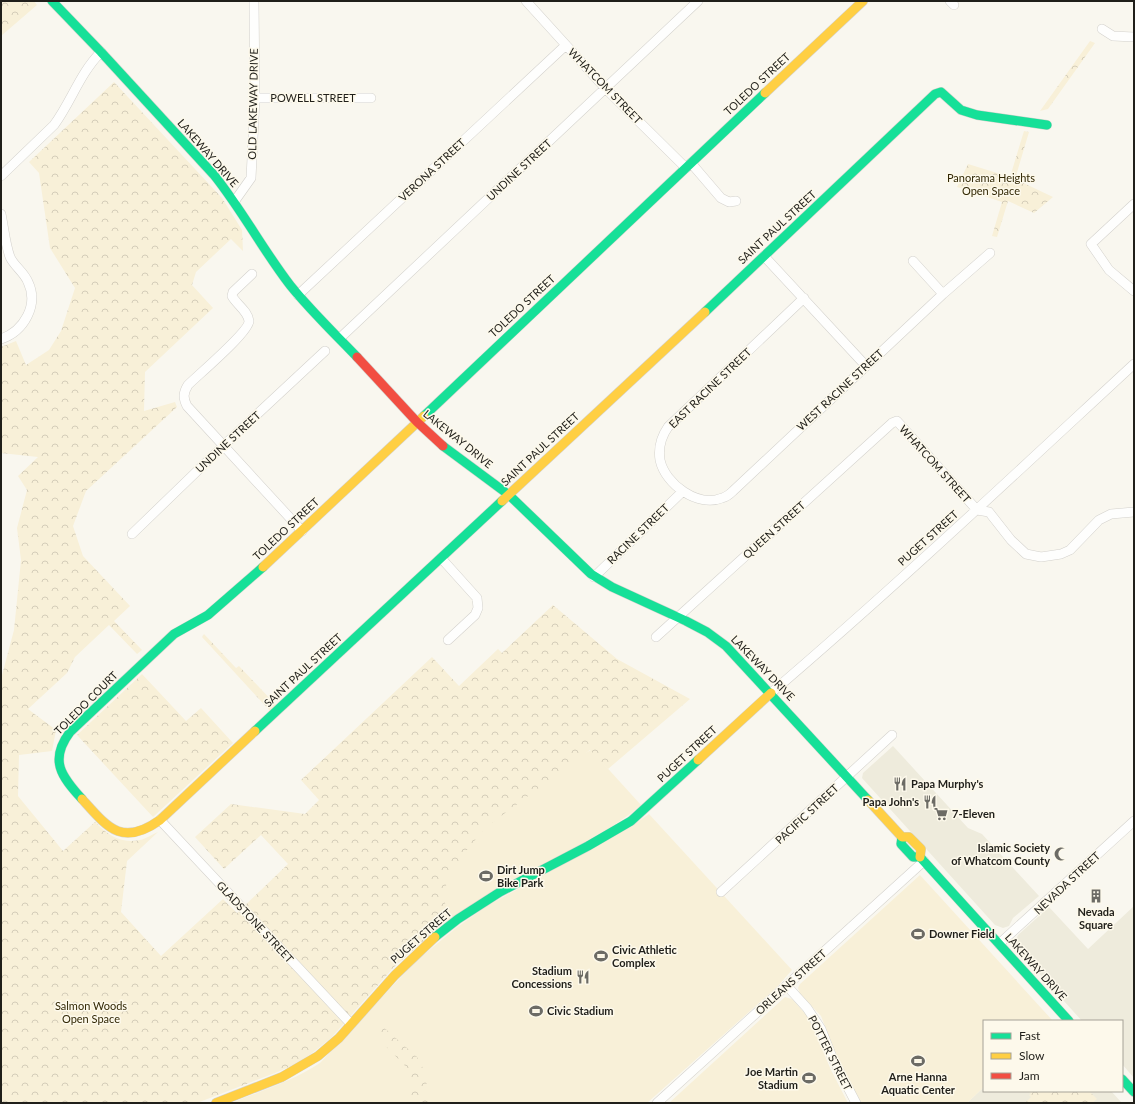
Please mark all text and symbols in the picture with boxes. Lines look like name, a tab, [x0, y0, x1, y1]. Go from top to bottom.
street label: WHATCOM STREET	[566, 45, 645, 127]
street label: OLD LAKEWAY DRIVE	[245, 48, 260, 160]
street label: TOLEDO STREET	[721, 49, 793, 118]
street label: POWELL STREET	[270, 91, 356, 104]
street label: LAKEWAY DRIVE	[175, 116, 241, 189]
street label: VERONA STREET	[396, 135, 468, 204]
street label: UNDINE STREET	[483, 136, 554, 203]
park label: Panorama Heights Open Space	[947, 171, 1035, 197]
street label: SAINT PAUL STREET	[735, 187, 819, 266]
street label: TOLEDO STREET	[486, 271, 558, 340]
street label: EAST RACINE STREET	[666, 345, 754, 430]
street label: WEST RACINE STREET	[794, 346, 886, 433]
street label: LAKEWAY DRIVE	[421, 407, 496, 471]
street label: UNDINE STREET	[192, 408, 263, 475]
street label: SAINT PAUL STREET	[498, 409, 582, 488]
street label: WHATCOM STREET	[897, 422, 974, 506]
street label: TOLEDO STREET	[250, 494, 322, 563]
street label: QUEEN STREET	[740, 498, 808, 561]
street label: RACINE STREET	[604, 501, 672, 566]
street label: PUGET STREET	[895, 507, 961, 568]
street label: SAINT PAUL STREET	[261, 630, 345, 709]
street label: LAKEWAY DRIVE	[729, 632, 798, 703]
street label: TOLEDO COURT	[51, 668, 120, 737]
street label: PUGET STREET	[654, 722, 719, 785]
restaurant icon: Papa Murphy's	[892, 776, 908, 792]
place label: Papa Murphy's	[911, 777, 984, 790]
street label: PACIFIC STREET	[772, 781, 841, 846]
restaurant icon: Papa John's	[922, 794, 938, 810]
place label: Papa John's	[862, 795, 919, 808]
supermarket icon: 7-Eleven	[933, 806, 949, 822]
place label: 7-Eleven	[952, 807, 995, 820]
place label: Islamic Society of Whatcom County	[951, 841, 1050, 867]
mosque icon: Islamic Society of Whatcom County	[1053, 846, 1069, 862]
street label: NEVADA STREET	[1031, 848, 1103, 917]
place label: Dirt Jump Bike Park	[497, 863, 545, 889]
sports icon: Dirt Jump Bike Park	[478, 868, 494, 884]
street label: GLADSTONE STREET	[214, 878, 297, 965]
building icon: Nevada Square	[1088, 888, 1104, 904]
street label: PUGET STREET	[387, 905, 454, 966]
place label: Nevada Square	[1077, 905, 1115, 931]
sports icon: Downer Field	[910, 926, 926, 942]
place label: Downer Field	[929, 927, 995, 940]
street label: LAKEWAY DRIVE	[1003, 930, 1070, 1003]
place label: Civic Athletic Complex	[612, 943, 678, 969]
street label: ORLEANS STREET	[753, 946, 829, 1017]
sports icon: Civic Athletic Complex	[593, 948, 609, 964]
place label: Stadium Concessions	[511, 964, 572, 990]
restaurant icon: Stadium Concessions	[575, 969, 591, 985]
park label: Salmon Woods Open Space	[55, 999, 127, 1025]
sports icon: Civic Stadium	[528, 1003, 544, 1019]
place label: Civic Stadium	[547, 1004, 614, 1017]
street label: POTTER STREET	[806, 1013, 855, 1093]
legend	[983, 1020, 1123, 1092]
text: Fast	[1019, 1028, 1041, 1043]
text: Slow	[1019, 1048, 1045, 1063]
sports icon: Arne Hanna Aquatic Center	[910, 1053, 926, 1069]
place label: Joe Martin Stadium	[745, 1065, 798, 1091]
text: Jam	[1019, 1068, 1040, 1083]
sports icon: Joe Martin Stadium	[801, 1070, 817, 1086]
place label: Arne Hanna Aquatic Center	[880, 1070, 956, 1096]

